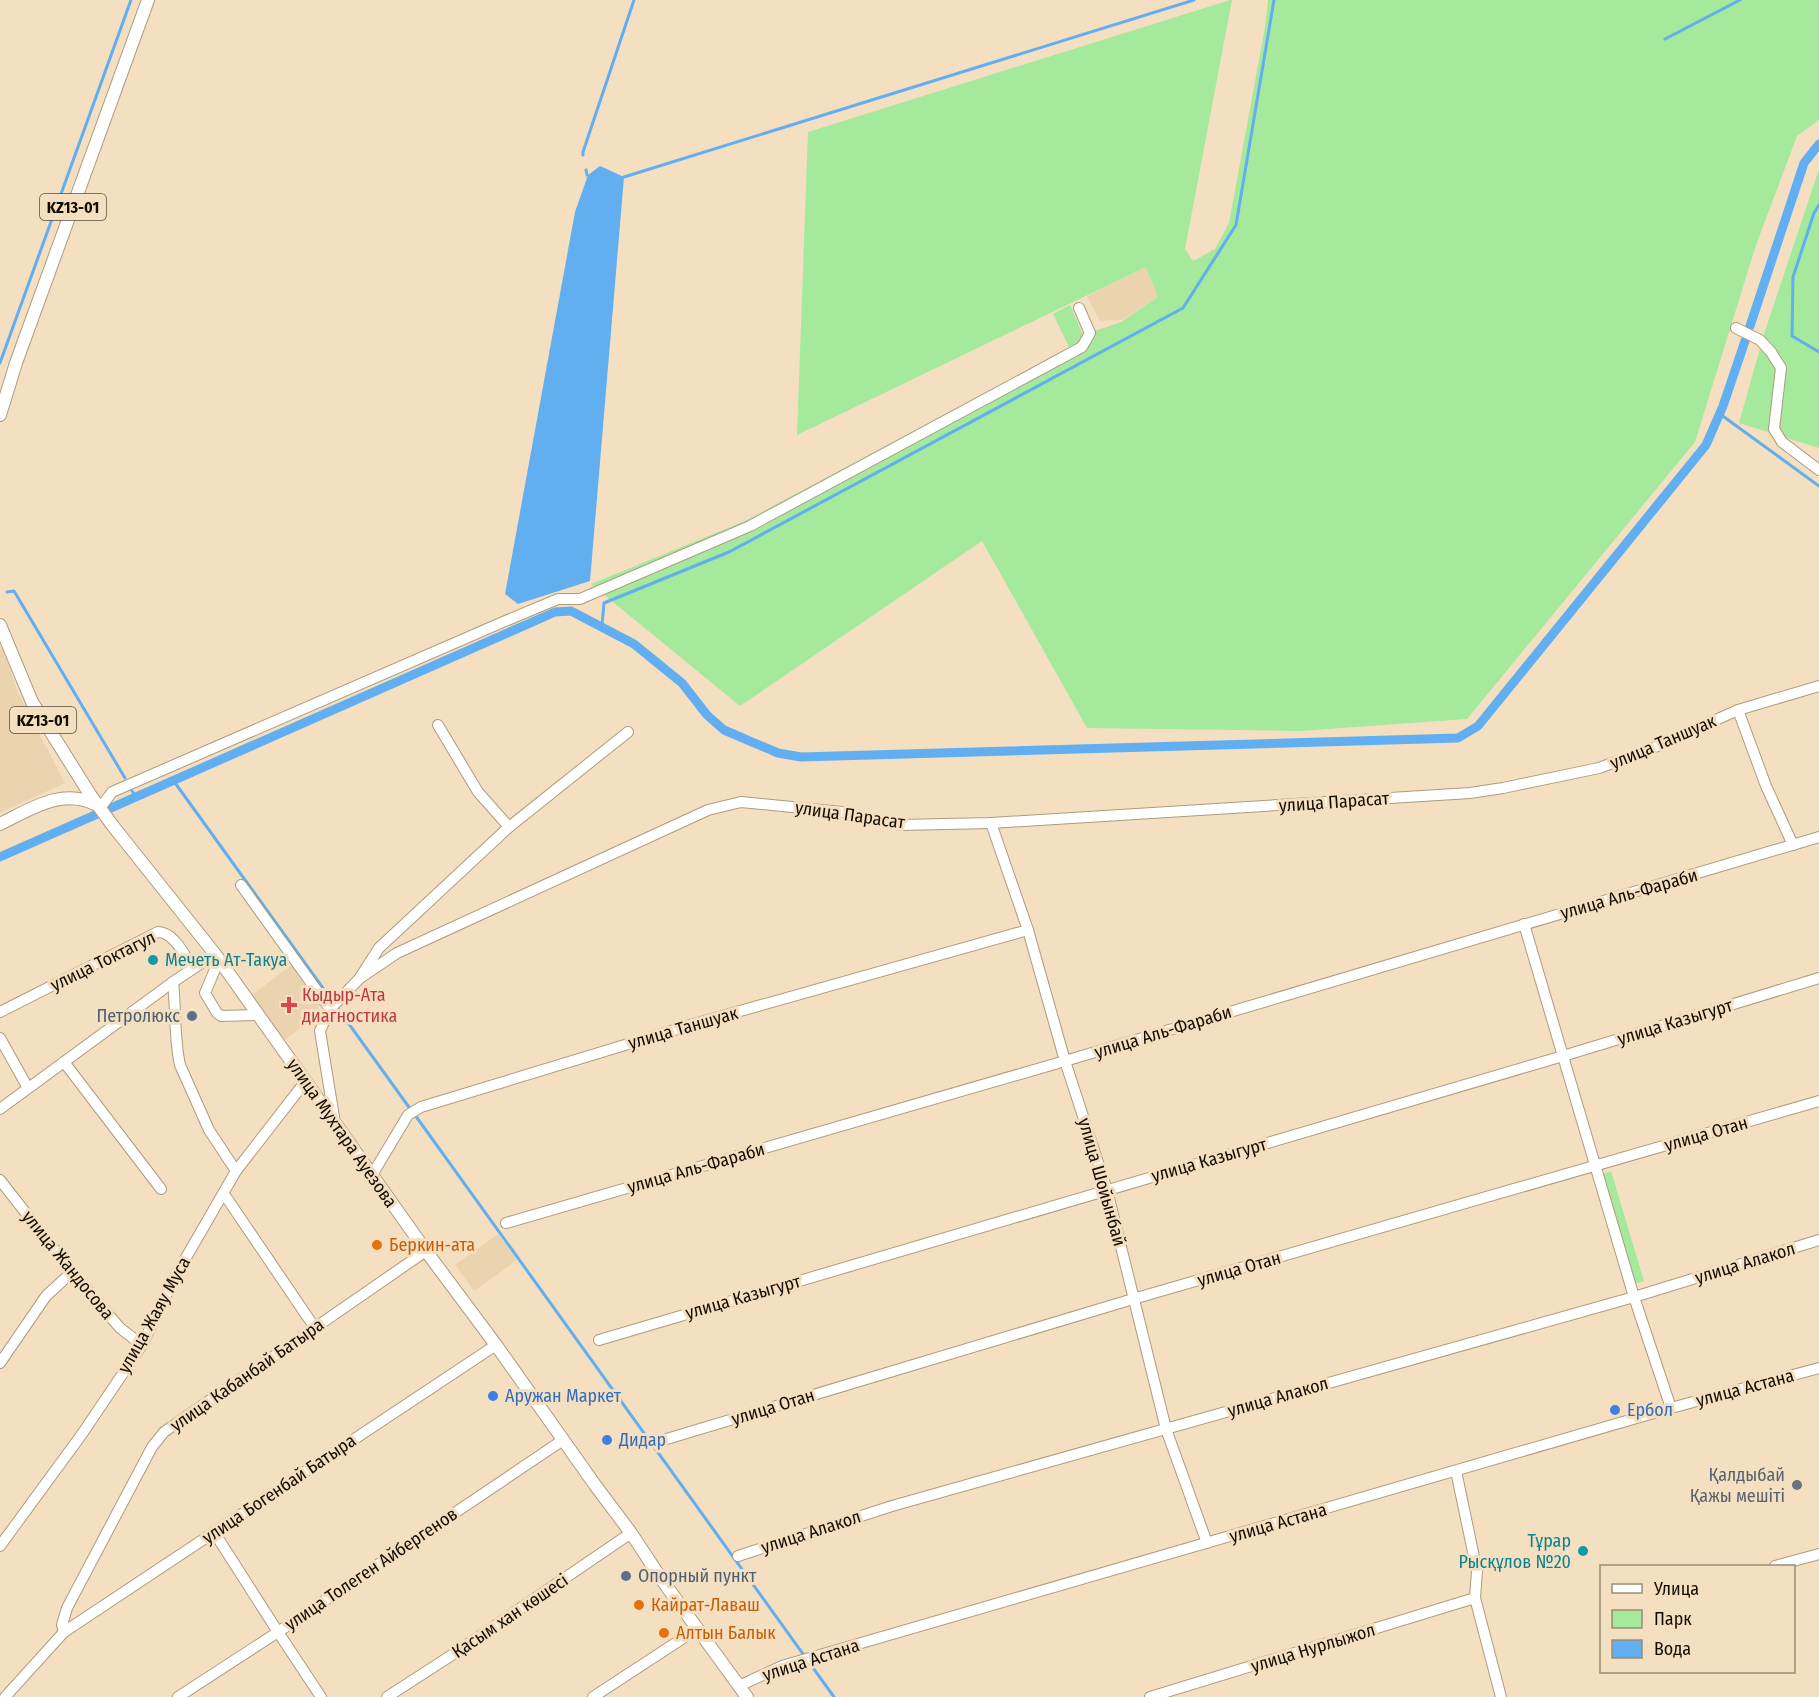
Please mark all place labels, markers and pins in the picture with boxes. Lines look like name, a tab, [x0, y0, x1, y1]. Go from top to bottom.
place label: Мечеть Ат-Такуа	[165, 949, 287, 971]
marker: Мечеть Ат-Такуа	[146, 953, 160, 967]
place label: Кыдыр-Ата диагностика	[302, 984, 397, 1027]
marker: Кыдыр-Ата диагностика	[280, 996, 298, 1014]
place label: Петролюкс	[96, 1005, 180, 1027]
marker: Петролюкс	[185, 1009, 199, 1023]
place label: Беркин-ата	[389, 1234, 475, 1256]
marker: Беркин-ата	[370, 1238, 384, 1252]
place label: Аружан Маркет	[505, 1385, 622, 1407]
marker: Аружан Маркет	[486, 1389, 500, 1403]
place label: Ербол	[1627, 1399, 1673, 1421]
marker: Ербол	[1608, 1403, 1622, 1417]
place label: Дидар	[618, 1429, 666, 1451]
marker: Дидар	[600, 1433, 614, 1447]
place label: Қалдыбай Қажы мешіті	[1690, 1464, 1785, 1507]
marker: Қалдыбай Қажы мешіті	[1790, 1478, 1804, 1492]
place label: Тұрар Рысқұлов №20	[1459, 1530, 1571, 1573]
marker: Тұрар Рысқұлов №20	[1576, 1544, 1590, 1558]
place label: Опорный пункт	[638, 1565, 757, 1587]
marker: Опорный пункт	[619, 1569, 633, 1583]
place label: Кайрат-Лаваш	[651, 1594, 760, 1616]
marker: Кайрат-Лаваш	[632, 1598, 646, 1612]
place label: Алтын Балык	[676, 1622, 776, 1644]
marker: Алтын Балык	[657, 1626, 671, 1640]

